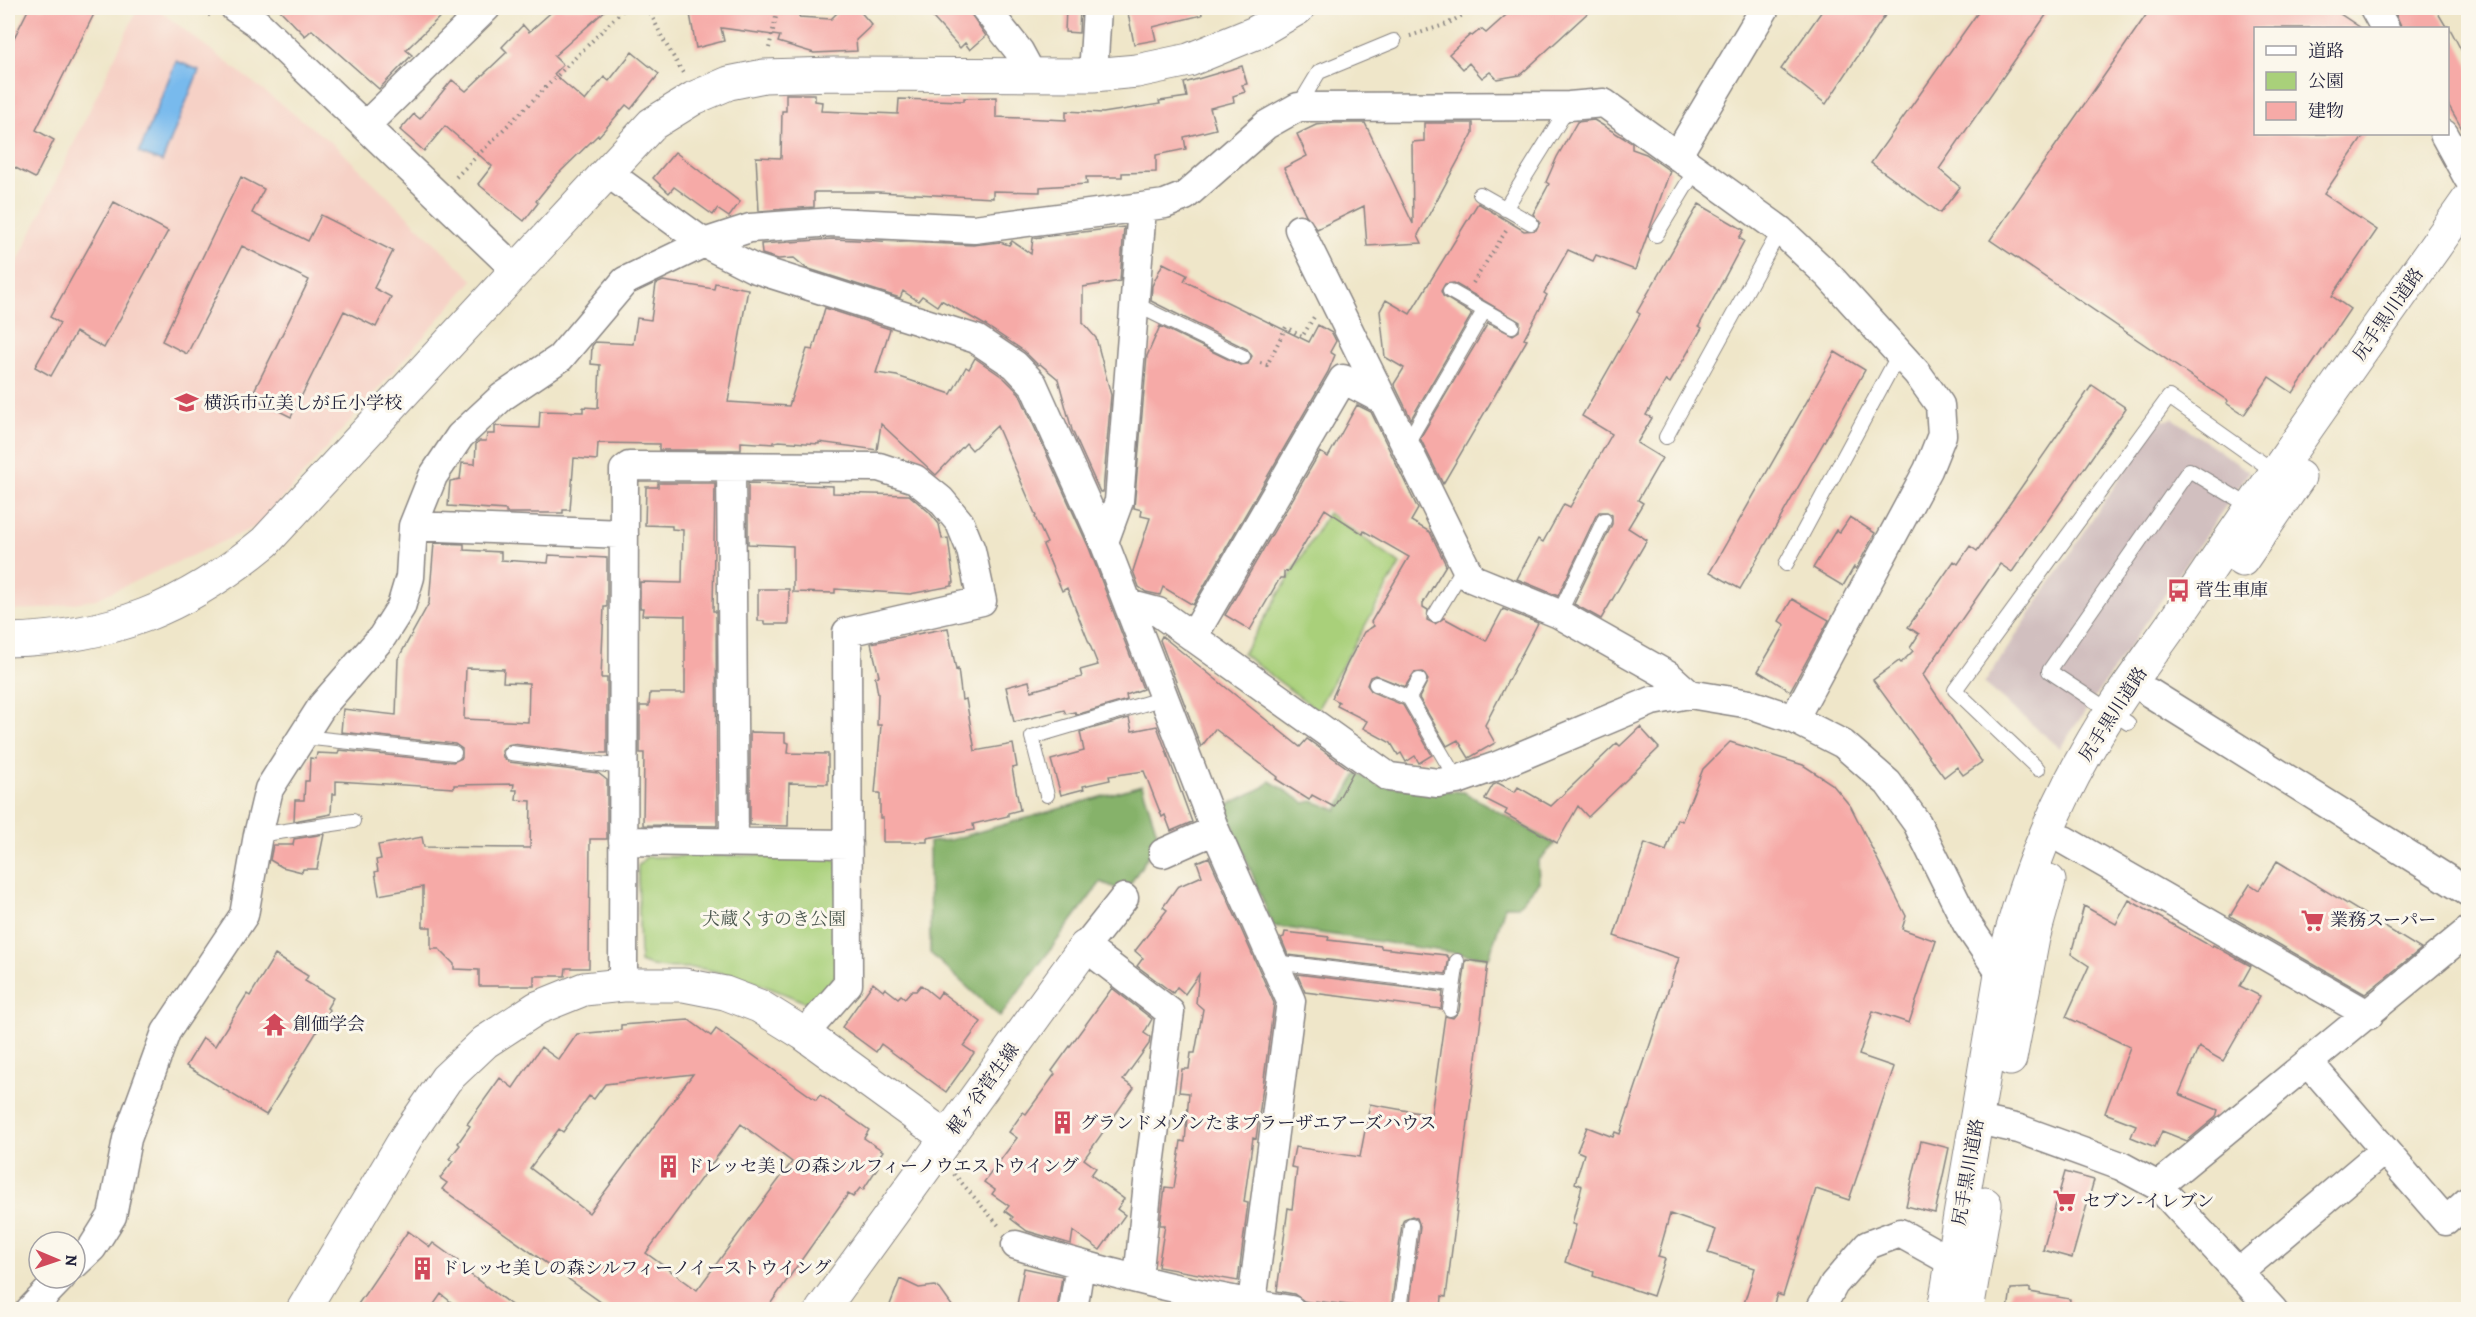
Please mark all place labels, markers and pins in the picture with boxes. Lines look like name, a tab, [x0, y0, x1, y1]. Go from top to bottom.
school or university icon: 横浜市立美しが丘小学校	[173, 390, 199, 416]
place label: 横浜市立美しが丘小学校	[204, 391, 402, 415]
bus stop icon: 菅生車庫	[2165, 577, 2191, 603]
place label: 菅生車庫	[2196, 578, 2268, 602]
supermarket icon: 業務スーパー	[2299, 907, 2325, 933]
place label: 業務スーパー	[2330, 908, 2436, 932]
temple icon: 創価学会	[262, 1011, 288, 1037]
place label: 創価学会	[293, 1012, 365, 1036]
building icon: グランドメゾンたまプラーザエアーズハウス	[1049, 1110, 1075, 1136]
place label: グランドメゾンたまプラーザエアーズハウス	[1080, 1111, 1437, 1135]
building icon: ドレッセ美しの森シルフィーノウエストウイング	[655, 1153, 681, 1179]
place label: ドレッセ美しの森シルフィーノウエストウイング	[686, 1154, 1079, 1178]
supermarket icon: セブン-イレブン	[2052, 1188, 2078, 1214]
place label: セブン-イレブン	[2083, 1189, 2214, 1213]
building icon: ドレッセ美しの森シルフィーノイーストウイング	[410, 1255, 436, 1281]
place label: ドレッセ美しの森シルフィーノイーストウイング	[441, 1256, 831, 1280]

